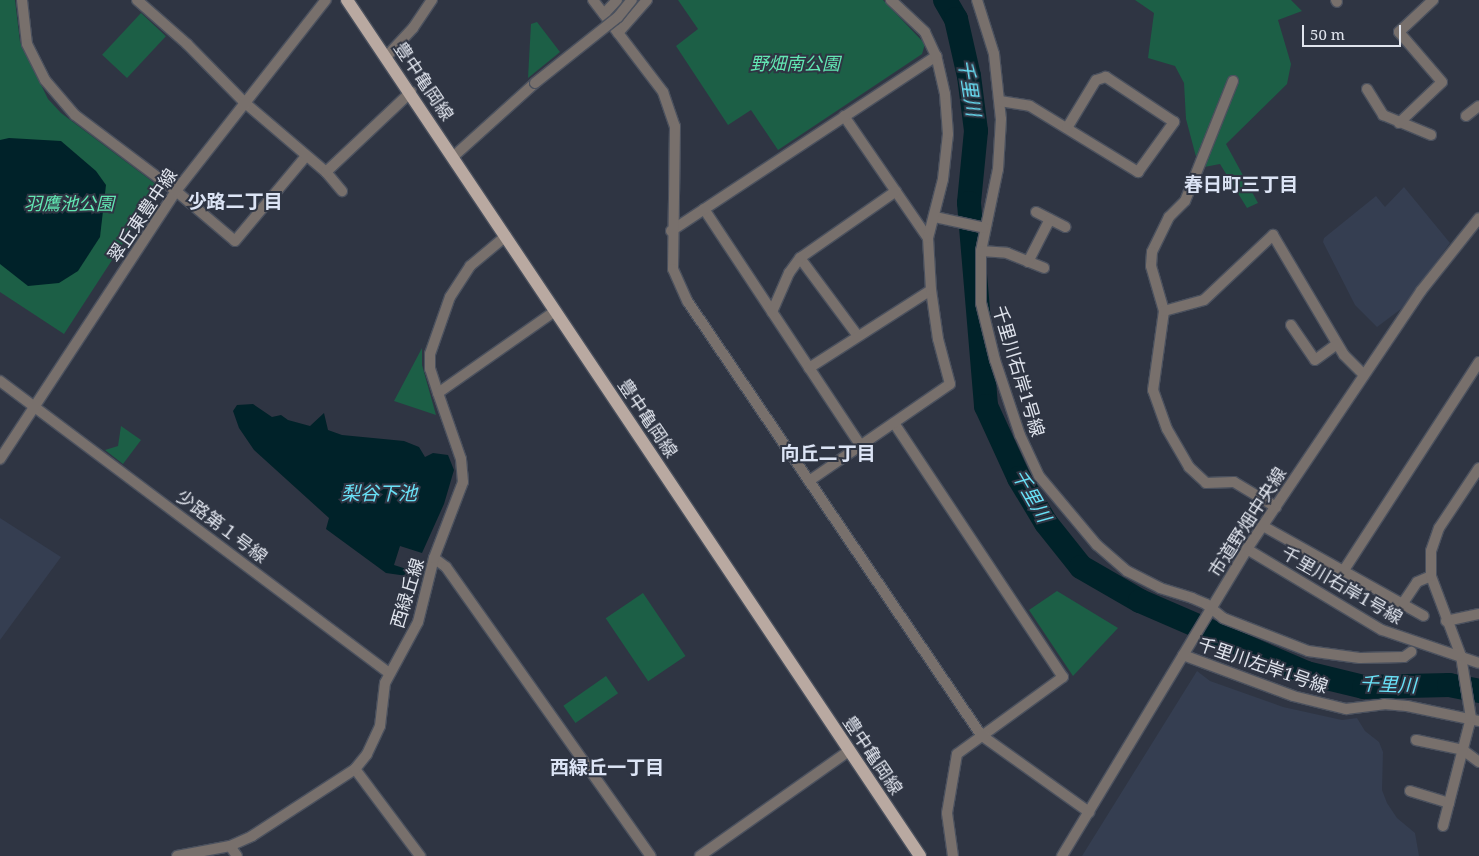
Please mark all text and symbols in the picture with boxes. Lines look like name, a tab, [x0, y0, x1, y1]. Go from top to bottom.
scale bar	[1304, 15, 1403, 47]
text: 50 m	[1310, 24, 1345, 44]
street label: 豊中亀岡線	[390, 38, 458, 124]
park label: 野畑南公園	[750, 52, 840, 74]
water label: 千里川	[953, 58, 985, 118]
street label: 翠丘東豊中線	[103, 164, 181, 266]
district label: 春日町三丁目	[1184, 174, 1298, 196]
district label: 少路二丁目	[188, 191, 282, 213]
park label: 羽鷹池公園	[24, 192, 114, 214]
street label: 千里川右岸1号線	[989, 303, 1049, 439]
street label: 豊中亀岡線	[614, 375, 682, 461]
district label: 向丘二丁目	[781, 443, 875, 465]
street label: 市道野畑中央線	[1204, 463, 1290, 581]
water label: 千里川	[1007, 466, 1055, 526]
water label: 梨谷下池	[341, 483, 417, 505]
street label: 少路第１号線	[172, 485, 272, 567]
street label: 千里川右岸1号線	[1278, 542, 1406, 628]
street label: 西緑丘線	[386, 555, 428, 631]
street label: 千里川左岸1号線	[1195, 633, 1331, 697]
water label: 千里川	[1359, 673, 1417, 697]
street label: 豊中亀岡線	[839, 712, 907, 798]
district label: 西緑丘一丁目	[550, 757, 664, 779]

